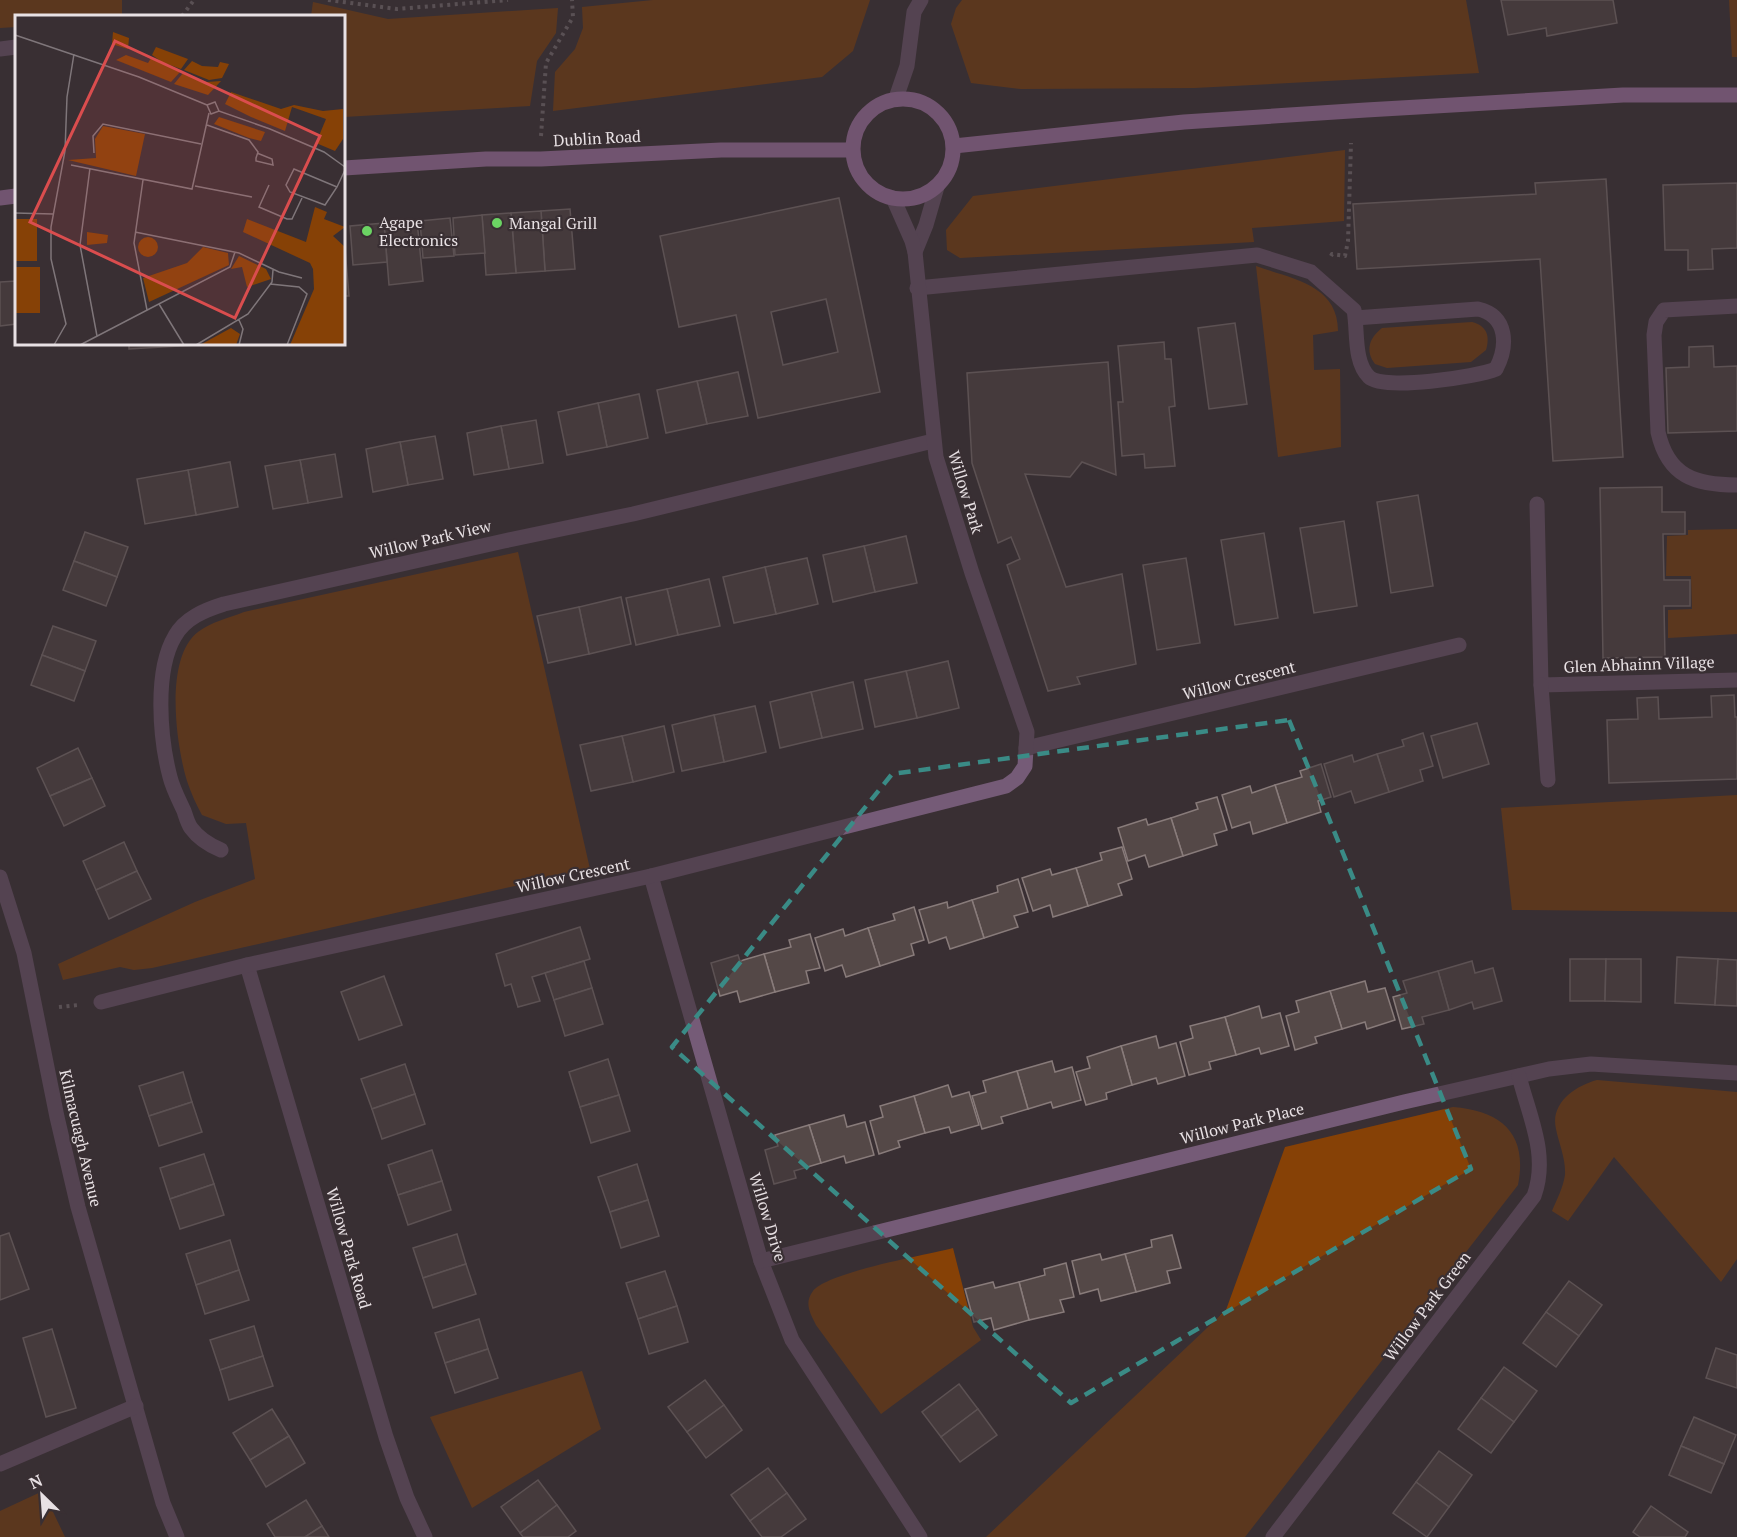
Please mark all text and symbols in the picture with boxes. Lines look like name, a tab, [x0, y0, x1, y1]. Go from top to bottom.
inset map	[15, 15, 345, 345]
street label: Dublin Road	[553, 125, 642, 151]
place label: Agape Electronics	[379, 211, 458, 251]
place label: Mangal Grill	[509, 212, 597, 234]
marker: Mangal Grill	[490, 216, 504, 230]
marker: Agape Electronics	[360, 224, 374, 238]
street label: Willow Park	[943, 448, 989, 537]
street label: Willow Park View	[367, 514, 493, 564]
street label: Glen Abhainn Village	[1563, 650, 1715, 678]
street label: Willow Crescent	[1180, 655, 1298, 705]
street label: Willow Crescent	[514, 852, 632, 898]
street label: Kilmacuagh Avenue	[54, 1067, 108, 1209]
street label: Willow Park Place	[1178, 1097, 1306, 1149]
street label: Willow Drive	[744, 1170, 792, 1264]
street label: Willow Park Road	[321, 1185, 377, 1311]
street label: Willow Park Green	[1378, 1246, 1476, 1365]
north arrow	[12, 1465, 72, 1525]
text: N	[26, 1469, 46, 1494]

